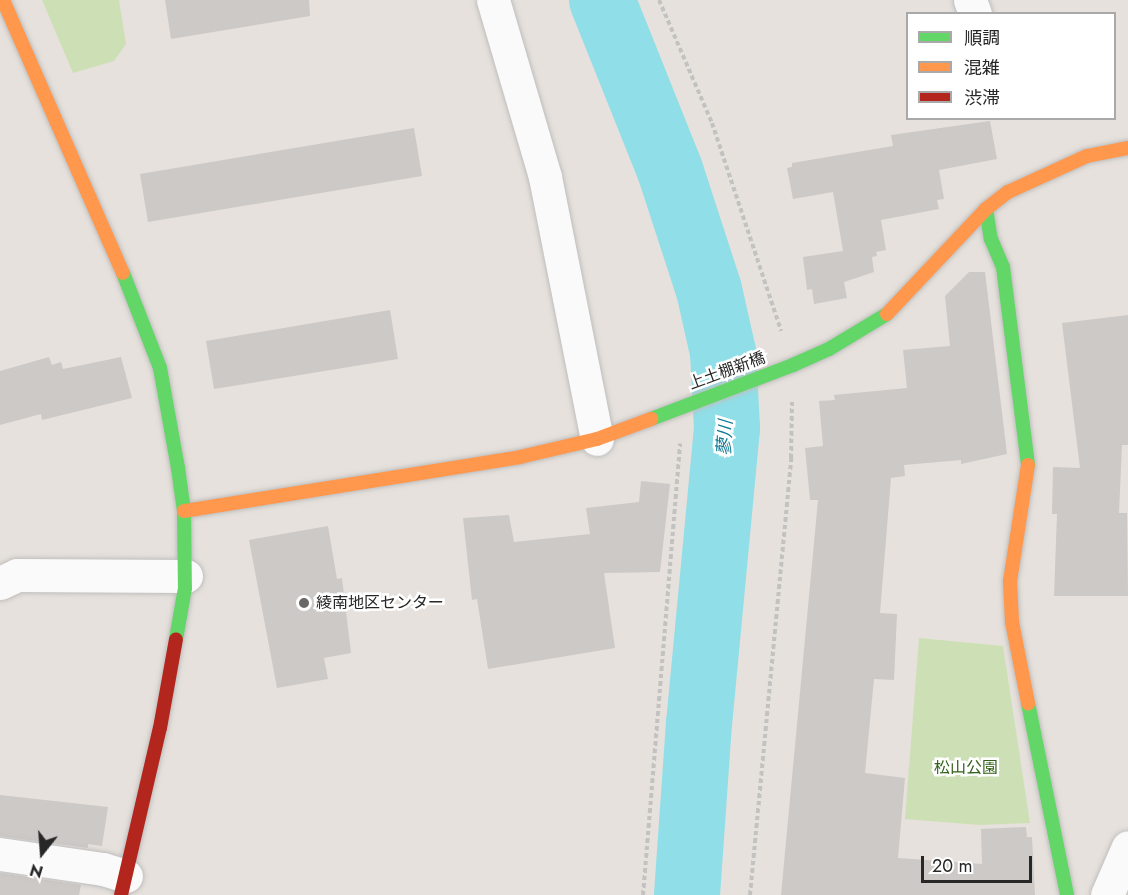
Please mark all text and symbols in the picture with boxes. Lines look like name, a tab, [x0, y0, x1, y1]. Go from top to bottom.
legend	[906, 12, 1116, 120]
text: 順調	[964, 25, 1000, 51]
text: 混雑	[964, 55, 1000, 81]
text: 渋滞	[964, 85, 1000, 111]
street label: 上土棚新橋	[686, 348, 768, 394]
water label: 蓼川	[713, 419, 737, 457]
place label: 綾南地区センター	[316, 593, 444, 613]
marker: 綾南地区センター	[297, 596, 311, 610]
park label: 松山公園	[934, 758, 998, 778]
north arrow	[12, 823, 72, 883]
scale bar	[924, 844, 1035, 882]
text: 20 m	[932, 853, 972, 879]
text: N	[27, 858, 46, 884]

